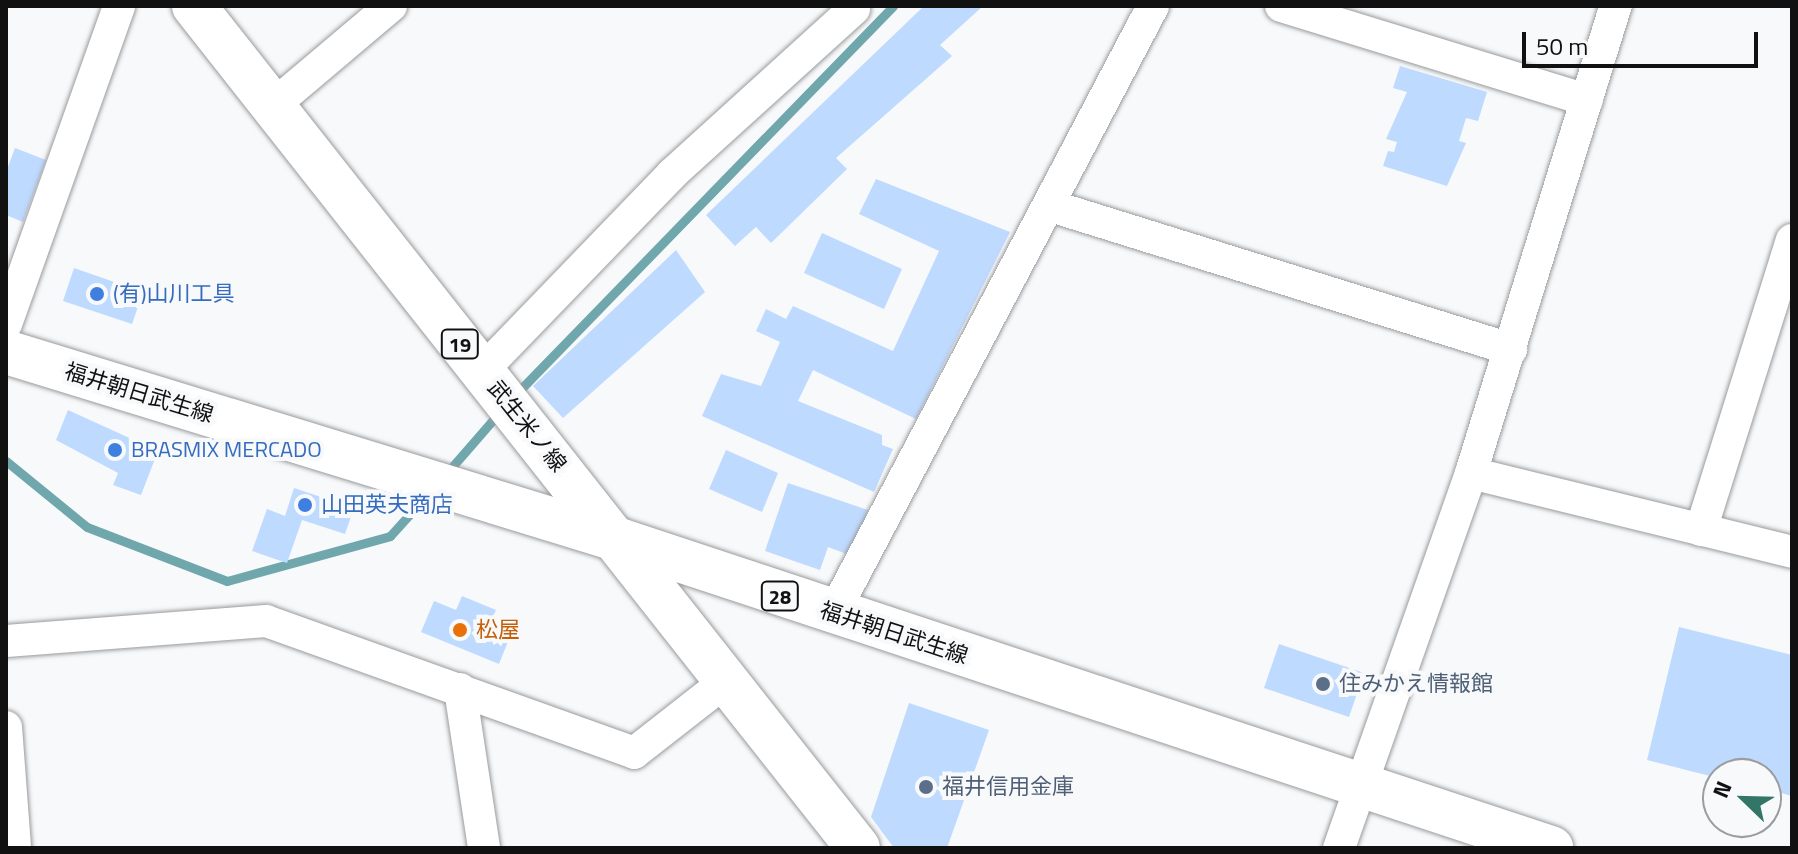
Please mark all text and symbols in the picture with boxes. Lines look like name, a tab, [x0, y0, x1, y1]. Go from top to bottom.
scale bar	[1526, 16, 1762, 66]
text: 50 m	[1536, 28, 1588, 64]
place label: (有)山川工具	[113, 281, 235, 307]
marker: (有)山川工具	[88, 285, 106, 303]
road number: 19	[440, 328, 480, 360]
street label: 福井朝日武生線	[62, 358, 216, 428]
street label: 武生米ノ線	[482, 375, 572, 477]
place label: BRASMIX MERCADO	[131, 437, 322, 463]
marker: BRASMIX MERCADO	[106, 441, 124, 459]
place label: 山田英夫商店	[321, 492, 453, 518]
marker: 山田英夫商店	[296, 496, 314, 514]
road number: 28	[760, 580, 800, 612]
street label: 福井朝日武生線	[817, 597, 971, 669]
place label: 松屋	[476, 617, 520, 643]
marker: 松屋	[451, 621, 469, 639]
place label: 住みかえ情報館	[1339, 671, 1493, 697]
marker: 住みかえ情報館	[1314, 675, 1332, 693]
north arrow	[1702, 758, 1782, 838]
place label: 福井信用金庫	[942, 774, 1074, 800]
text: N	[1703, 776, 1740, 803]
marker: 福井信用金庫	[917, 778, 935, 796]

